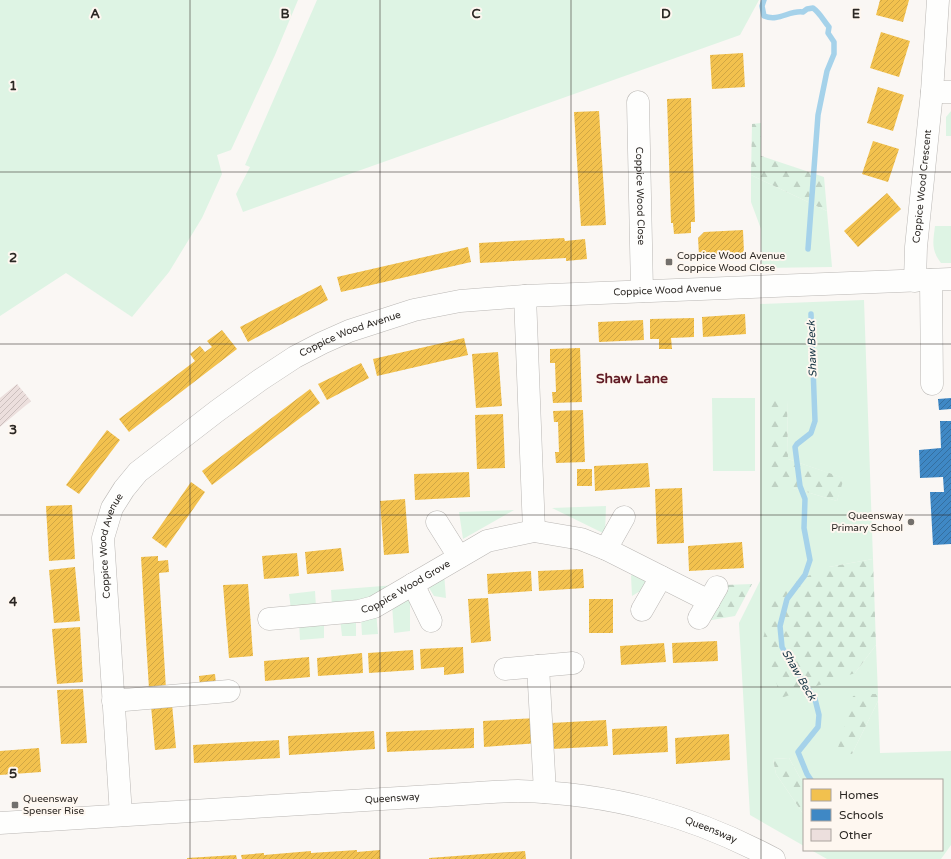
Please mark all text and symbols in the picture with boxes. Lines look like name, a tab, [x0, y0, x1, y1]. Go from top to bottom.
text: A	[90, 6, 100, 22]
text: B	[280, 6, 290, 22]
text: C	[471, 6, 481, 22]
text: D	[661, 6, 671, 22]
text: E	[852, 6, 860, 22]
text: 1	[9, 78, 17, 94]
street label: Coppice Wood Crescent	[910, 129, 934, 244]
street label: Coppice Wood Close	[633, 147, 647, 246]
text: 2	[9, 250, 17, 266]
place label: Coppice Wood Avenue Coppice Wood Close	[677, 250, 785, 274]
marker: Coppice Wood Avenue Coppice Wood Close	[664, 257, 674, 267]
street label: Coppice Wood Avenue	[613, 282, 722, 298]
street label: Coppice Wood Avenue	[297, 309, 403, 360]
water label: Shaw Beck	[804, 319, 819, 378]
district label: Shaw Lane	[596, 370, 668, 387]
text: 3	[9, 422, 17, 438]
street label: Coppice Wood Avenue	[97, 491, 126, 599]
place label: Queensway Primary School	[831, 510, 904, 534]
marker: Queensway Primary School	[906, 517, 916, 527]
street label: Coppice Wood Grove	[360, 558, 453, 616]
text: 4	[9, 594, 18, 610]
water label: Shaw Beck	[779, 647, 819, 704]
text: 5	[9, 766, 17, 782]
legend	[803, 779, 943, 851]
text: Homes	[839, 788, 879, 802]
street label: Queensway	[364, 791, 421, 806]
place label: Queensway Spenser Rise	[23, 793, 84, 817]
marker: Queensway Spenser Rise	[10, 800, 20, 810]
text: Schools	[839, 808, 884, 822]
street label: Queensway	[683, 814, 739, 846]
text: Other	[839, 828, 872, 842]

